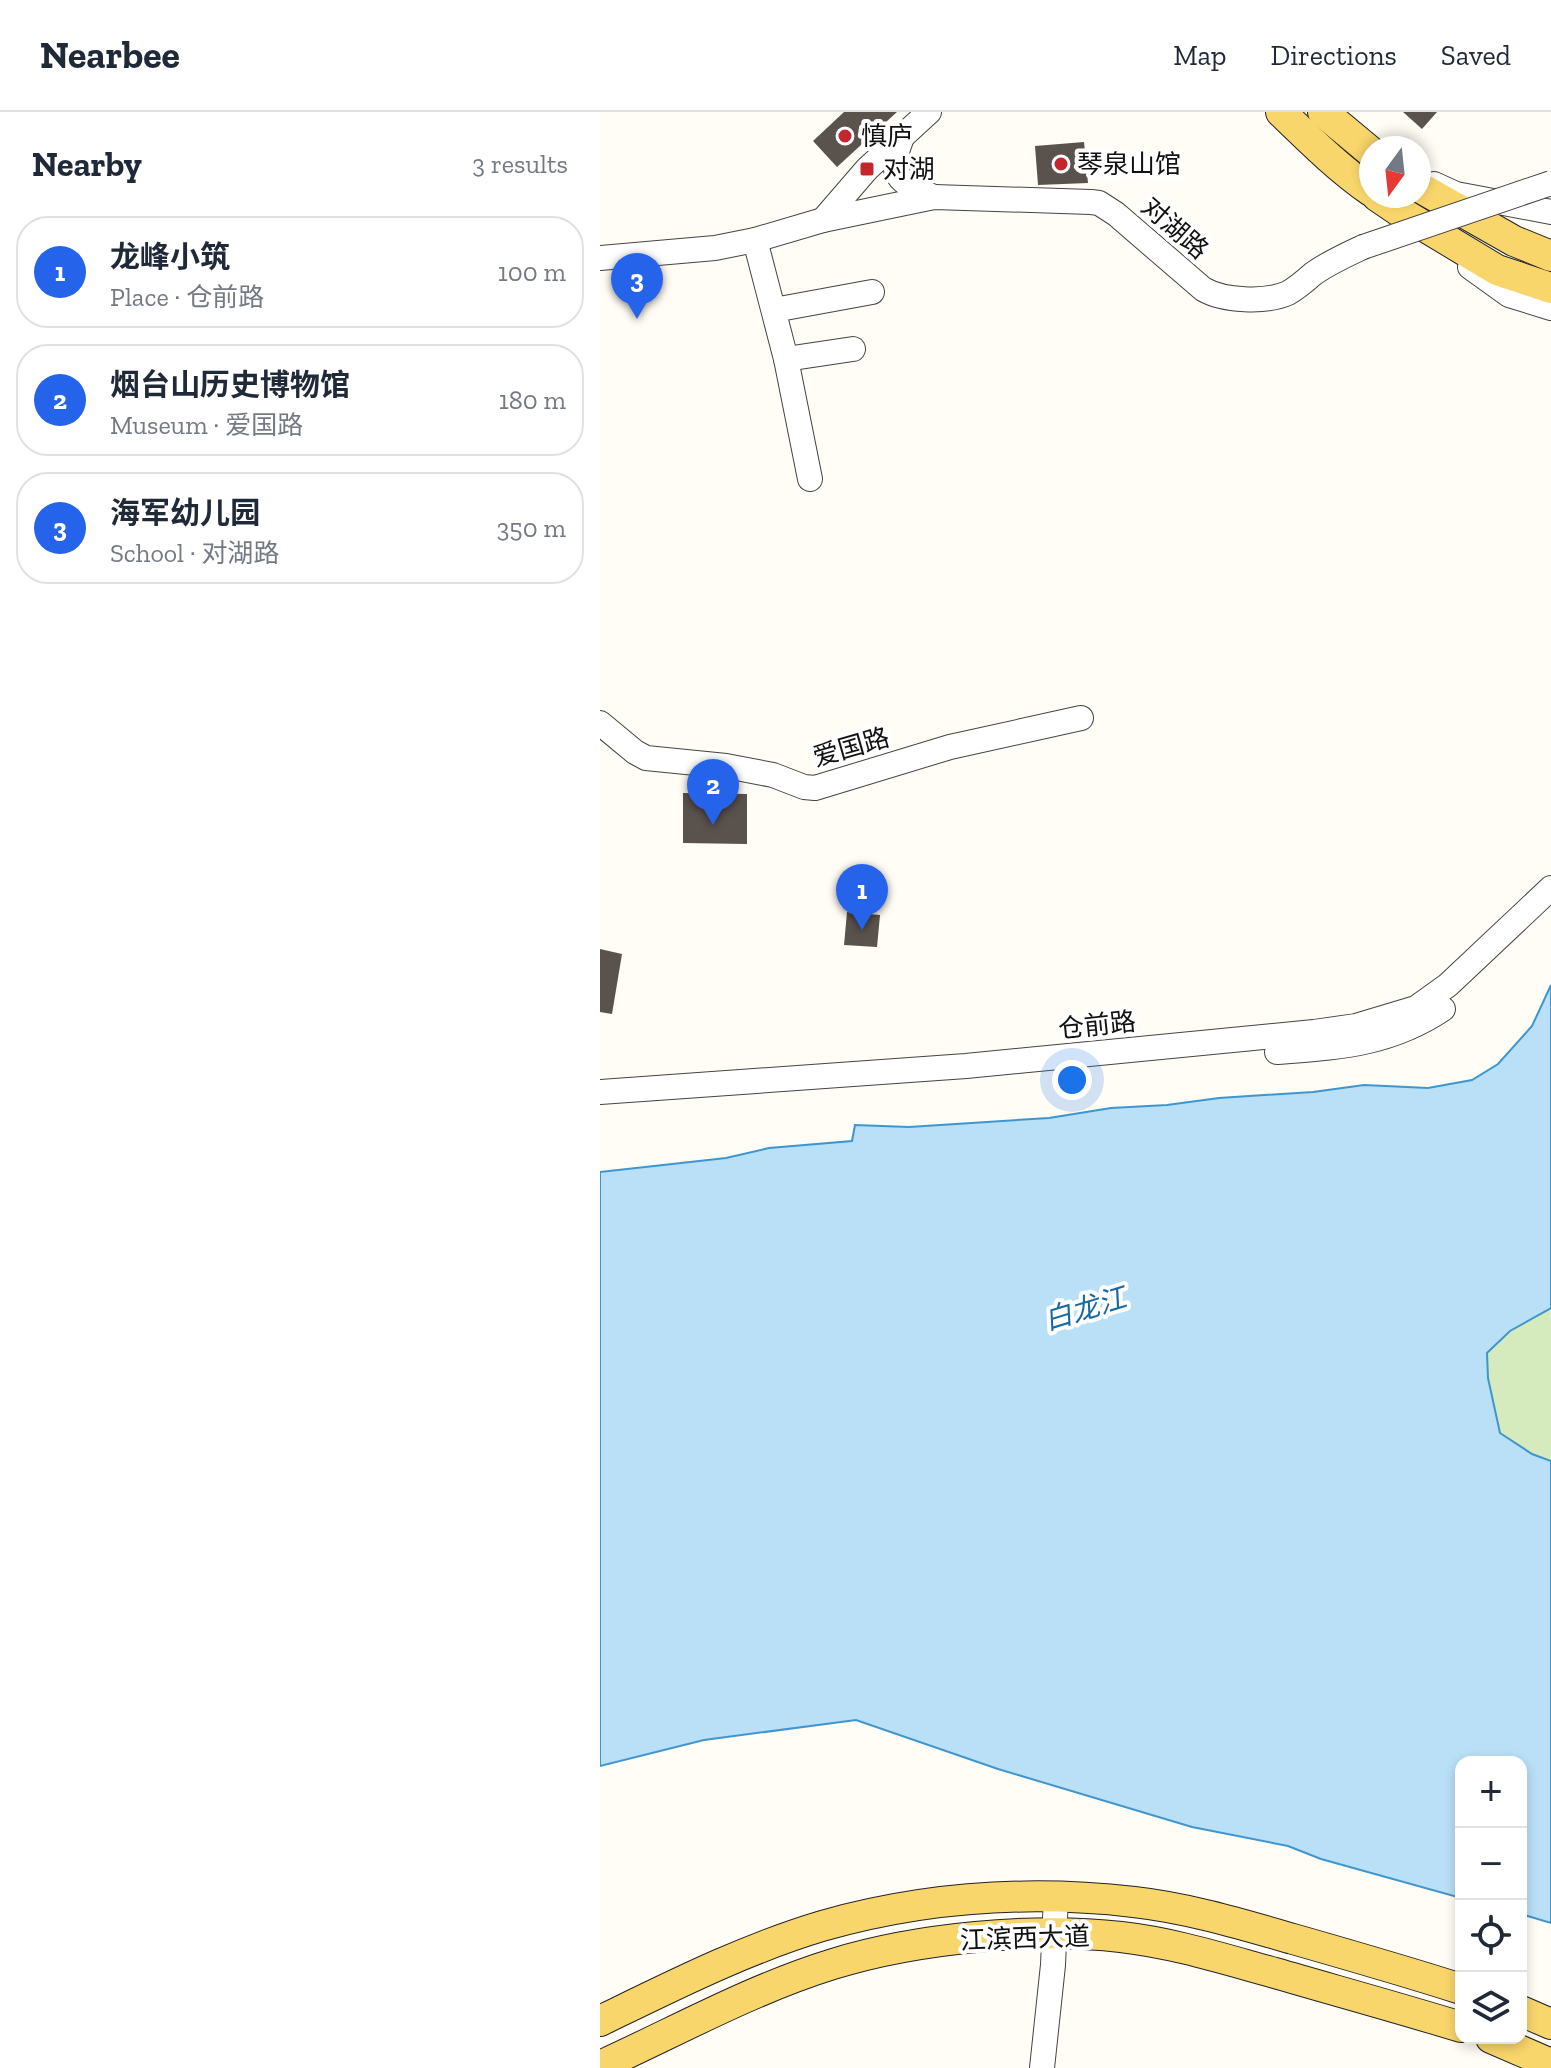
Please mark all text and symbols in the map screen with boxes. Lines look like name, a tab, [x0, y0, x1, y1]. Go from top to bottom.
text: Nearbee	[40, 32, 180, 78]
text: Map	[1173, 39, 1226, 72]
text: Directions	[1270, 39, 1397, 72]
text: Saved	[1441, 39, 1511, 72]
place label: 慎庐	[861, 120, 913, 152]
marker: 慎庐	[836, 127, 854, 145]
north arrow	[1359, 136, 1431, 208]
text: Nearby	[32, 144, 142, 185]
text: 3 results	[472, 148, 568, 180]
place label: 琴泉山馆	[1077, 148, 1181, 180]
place label: 对湖	[883, 153, 935, 185]
marker: 琴泉山馆	[1052, 155, 1070, 173]
marker: 对湖	[858, 160, 876, 178]
street label: 对湖路	[1135, 190, 1215, 266]
text: 龙峰小筑	[110, 239, 230, 275]
pin: 3	[611, 253, 663, 319]
text: 1	[55, 256, 65, 288]
text: 100 m	[498, 256, 566, 288]
text: Place · 仓前路	[110, 281, 264, 313]
text: 烟台山历史博物馆	[110, 367, 350, 403]
text: 2	[53, 384, 67, 416]
text: 180 m	[499, 384, 566, 416]
text: Museum · 爱国路	[110, 409, 303, 441]
text: 海军幼儿园	[110, 495, 260, 531]
text: 3	[53, 512, 67, 544]
text: 350 m	[497, 512, 566, 544]
text: School · 对湖路	[110, 537, 280, 569]
street label: 爱国路	[809, 721, 893, 773]
pin: 2	[687, 759, 739, 825]
pin: 1	[836, 864, 888, 930]
street label: 仓前路	[1057, 1005, 1137, 1045]
your location	[1052, 1060, 1092, 1100]
water label: 白龙江	[1040, 1280, 1133, 1337]
map controls	[1455, 1756, 1527, 2044]
button: +	[1455, 1756, 1527, 1828]
button: −	[1455, 1828, 1527, 1900]
button: locate	[1455, 1900, 1527, 1972]
street label: 江滨西大道	[959, 1920, 1091, 1956]
button: layers	[1455, 1972, 1527, 2044]

